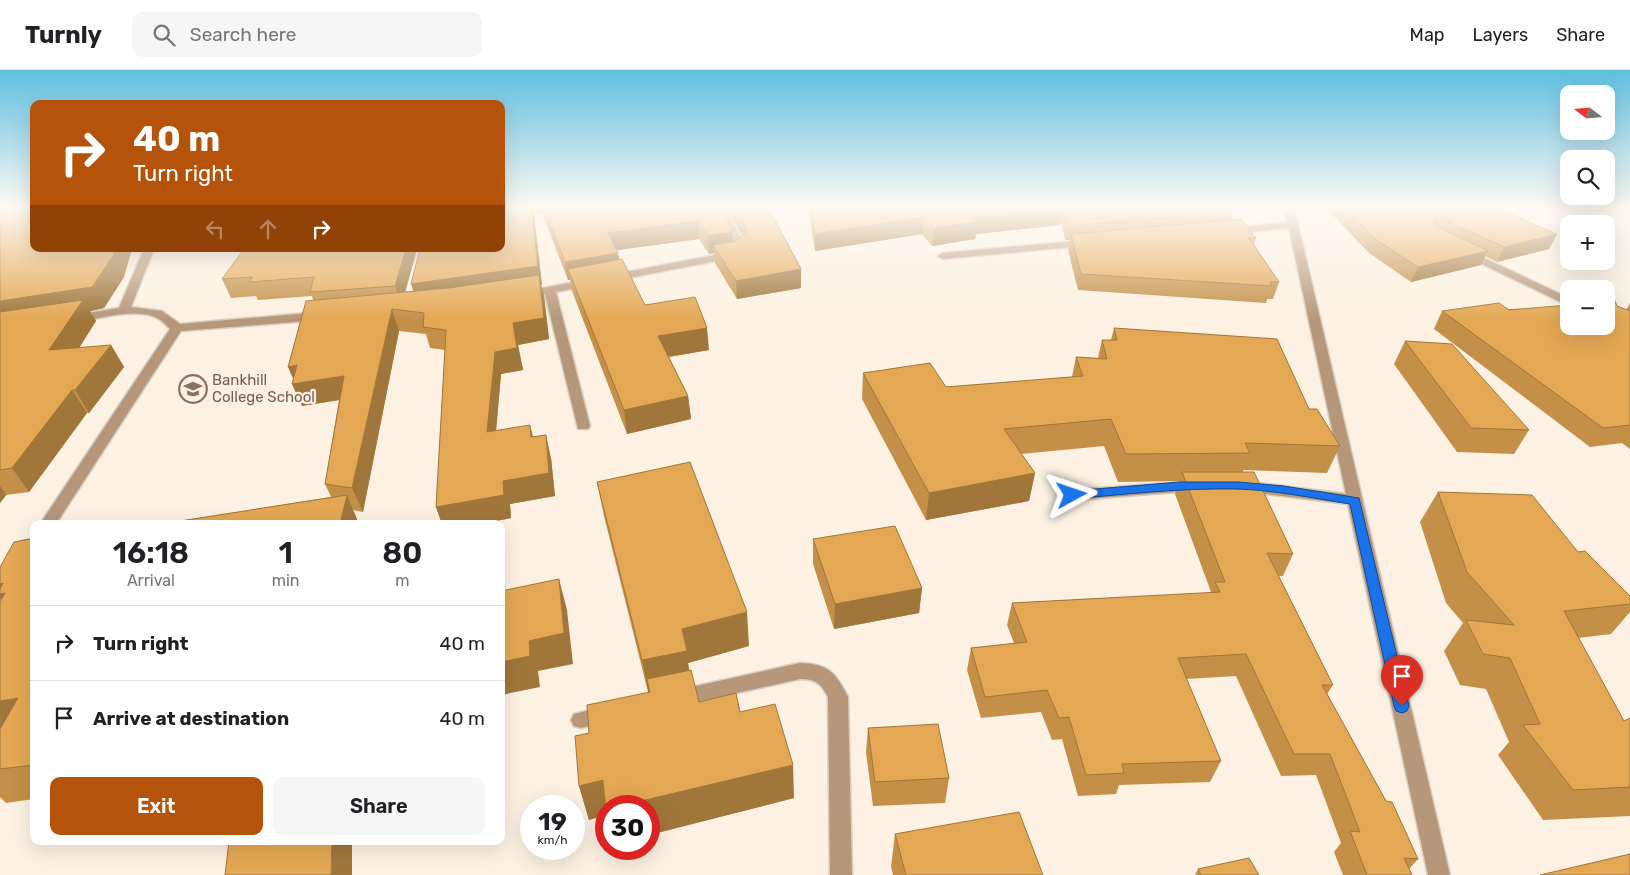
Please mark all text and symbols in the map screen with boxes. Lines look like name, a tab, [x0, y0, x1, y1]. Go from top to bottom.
search box	[132, 12, 482, 57]
text: Turnly	[25, 21, 102, 49]
icon: search	[150, 21, 178, 49]
text: Search here	[190, 23, 296, 46]
text: Map	[1410, 24, 1445, 46]
text: Layers	[1473, 24, 1528, 46]
text: Share	[1556, 24, 1605, 46]
north arrow	[1560, 85, 1615, 140]
map controls	[1560, 85, 1615, 335]
text: 40 m	[133, 118, 220, 160]
icon: right	[50, 120, 115, 185]
button: search	[1560, 150, 1615, 205]
text: Turn right	[133, 160, 233, 187]
icon: left	[201, 215, 229, 243]
icon: ahead	[254, 215, 282, 243]
icon: right	[307, 215, 335, 243]
button: +	[1560, 215, 1615, 270]
button: −	[1560, 280, 1615, 335]
place label: Bankhill College School	[212, 371, 315, 406]
school or university icon: Bankhill College School	[178, 374, 208, 404]
position arrow	[1045, 468, 1097, 520]
text: 16:18	[113, 535, 189, 571]
text: 1	[278, 535, 293, 571]
text: 80	[382, 535, 422, 571]
text: Arrival	[127, 571, 175, 590]
text: min	[272, 571, 300, 590]
text: m	[395, 571, 409, 590]
icon: right	[50, 629, 78, 657]
text: Turn right	[93, 632, 188, 655]
text: 40 m	[440, 632, 485, 655]
pin	[1381, 655, 1423, 706]
icon: arrive	[1388, 662, 1416, 690]
icon: arrive	[50, 704, 78, 732]
text: Arrive at destination	[93, 707, 289, 730]
text: 40 m	[440, 707, 485, 730]
button: Exit	[50, 777, 263, 835]
button: Share	[273, 777, 485, 835]
speed limit sign: 30	[595, 795, 660, 860]
text: 19	[538, 807, 567, 836]
text: km/h	[538, 833, 567, 847]

